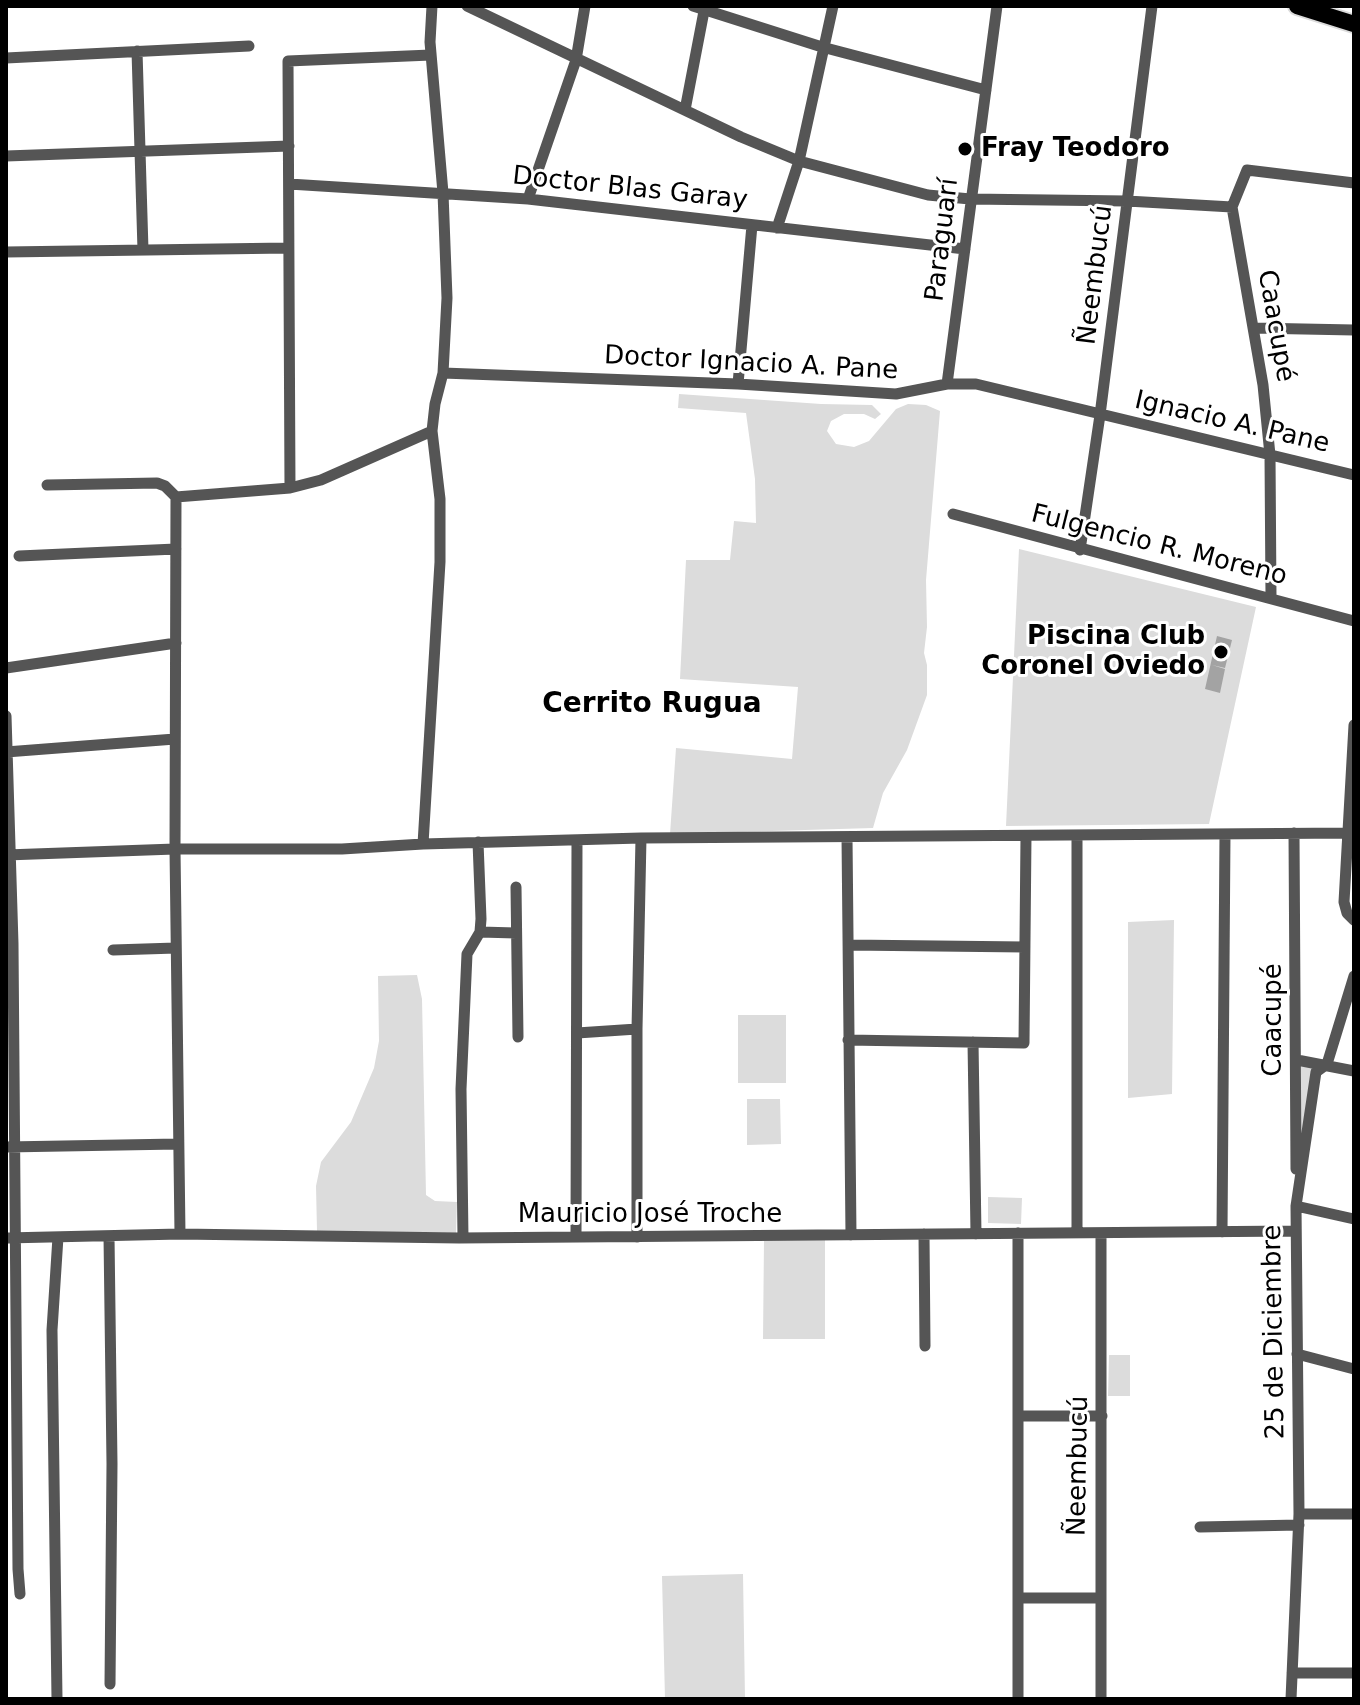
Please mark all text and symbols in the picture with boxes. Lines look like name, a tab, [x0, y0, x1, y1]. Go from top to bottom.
place label: Fray Teodoro	[981, 133, 1170, 165]
marker: Fray Teodoro	[956, 140, 974, 158]
street label: Doctor Blas Garay	[511, 161, 749, 217]
street label: Paraguarí	[920, 177, 966, 303]
street label: Ñeembucú	[1072, 203, 1120, 347]
street label: Caacupé	[1250, 268, 1300, 384]
street label: Doctor Ignacio A. Pane	[603, 341, 899, 387]
street label: Ignacio A. Pane	[1132, 385, 1332, 461]
street label: Fulgencio R. Moreno	[1028, 499, 1290, 593]
place label: Piscina Club Coronel Oviedo	[981, 621, 1205, 682]
marker: Piscina Club Coronel Oviedo	[1212, 643, 1230, 661]
district label: Cerrito Rugua	[542, 688, 762, 722]
street label: Caacupé	[1258, 963, 1290, 1077]
street label: Mauricio José Troche	[518, 1199, 782, 1231]
street label: 25 de Diciembre	[1258, 1224, 1292, 1440]
street label: Ñeembucú	[1062, 1395, 1096, 1537]

